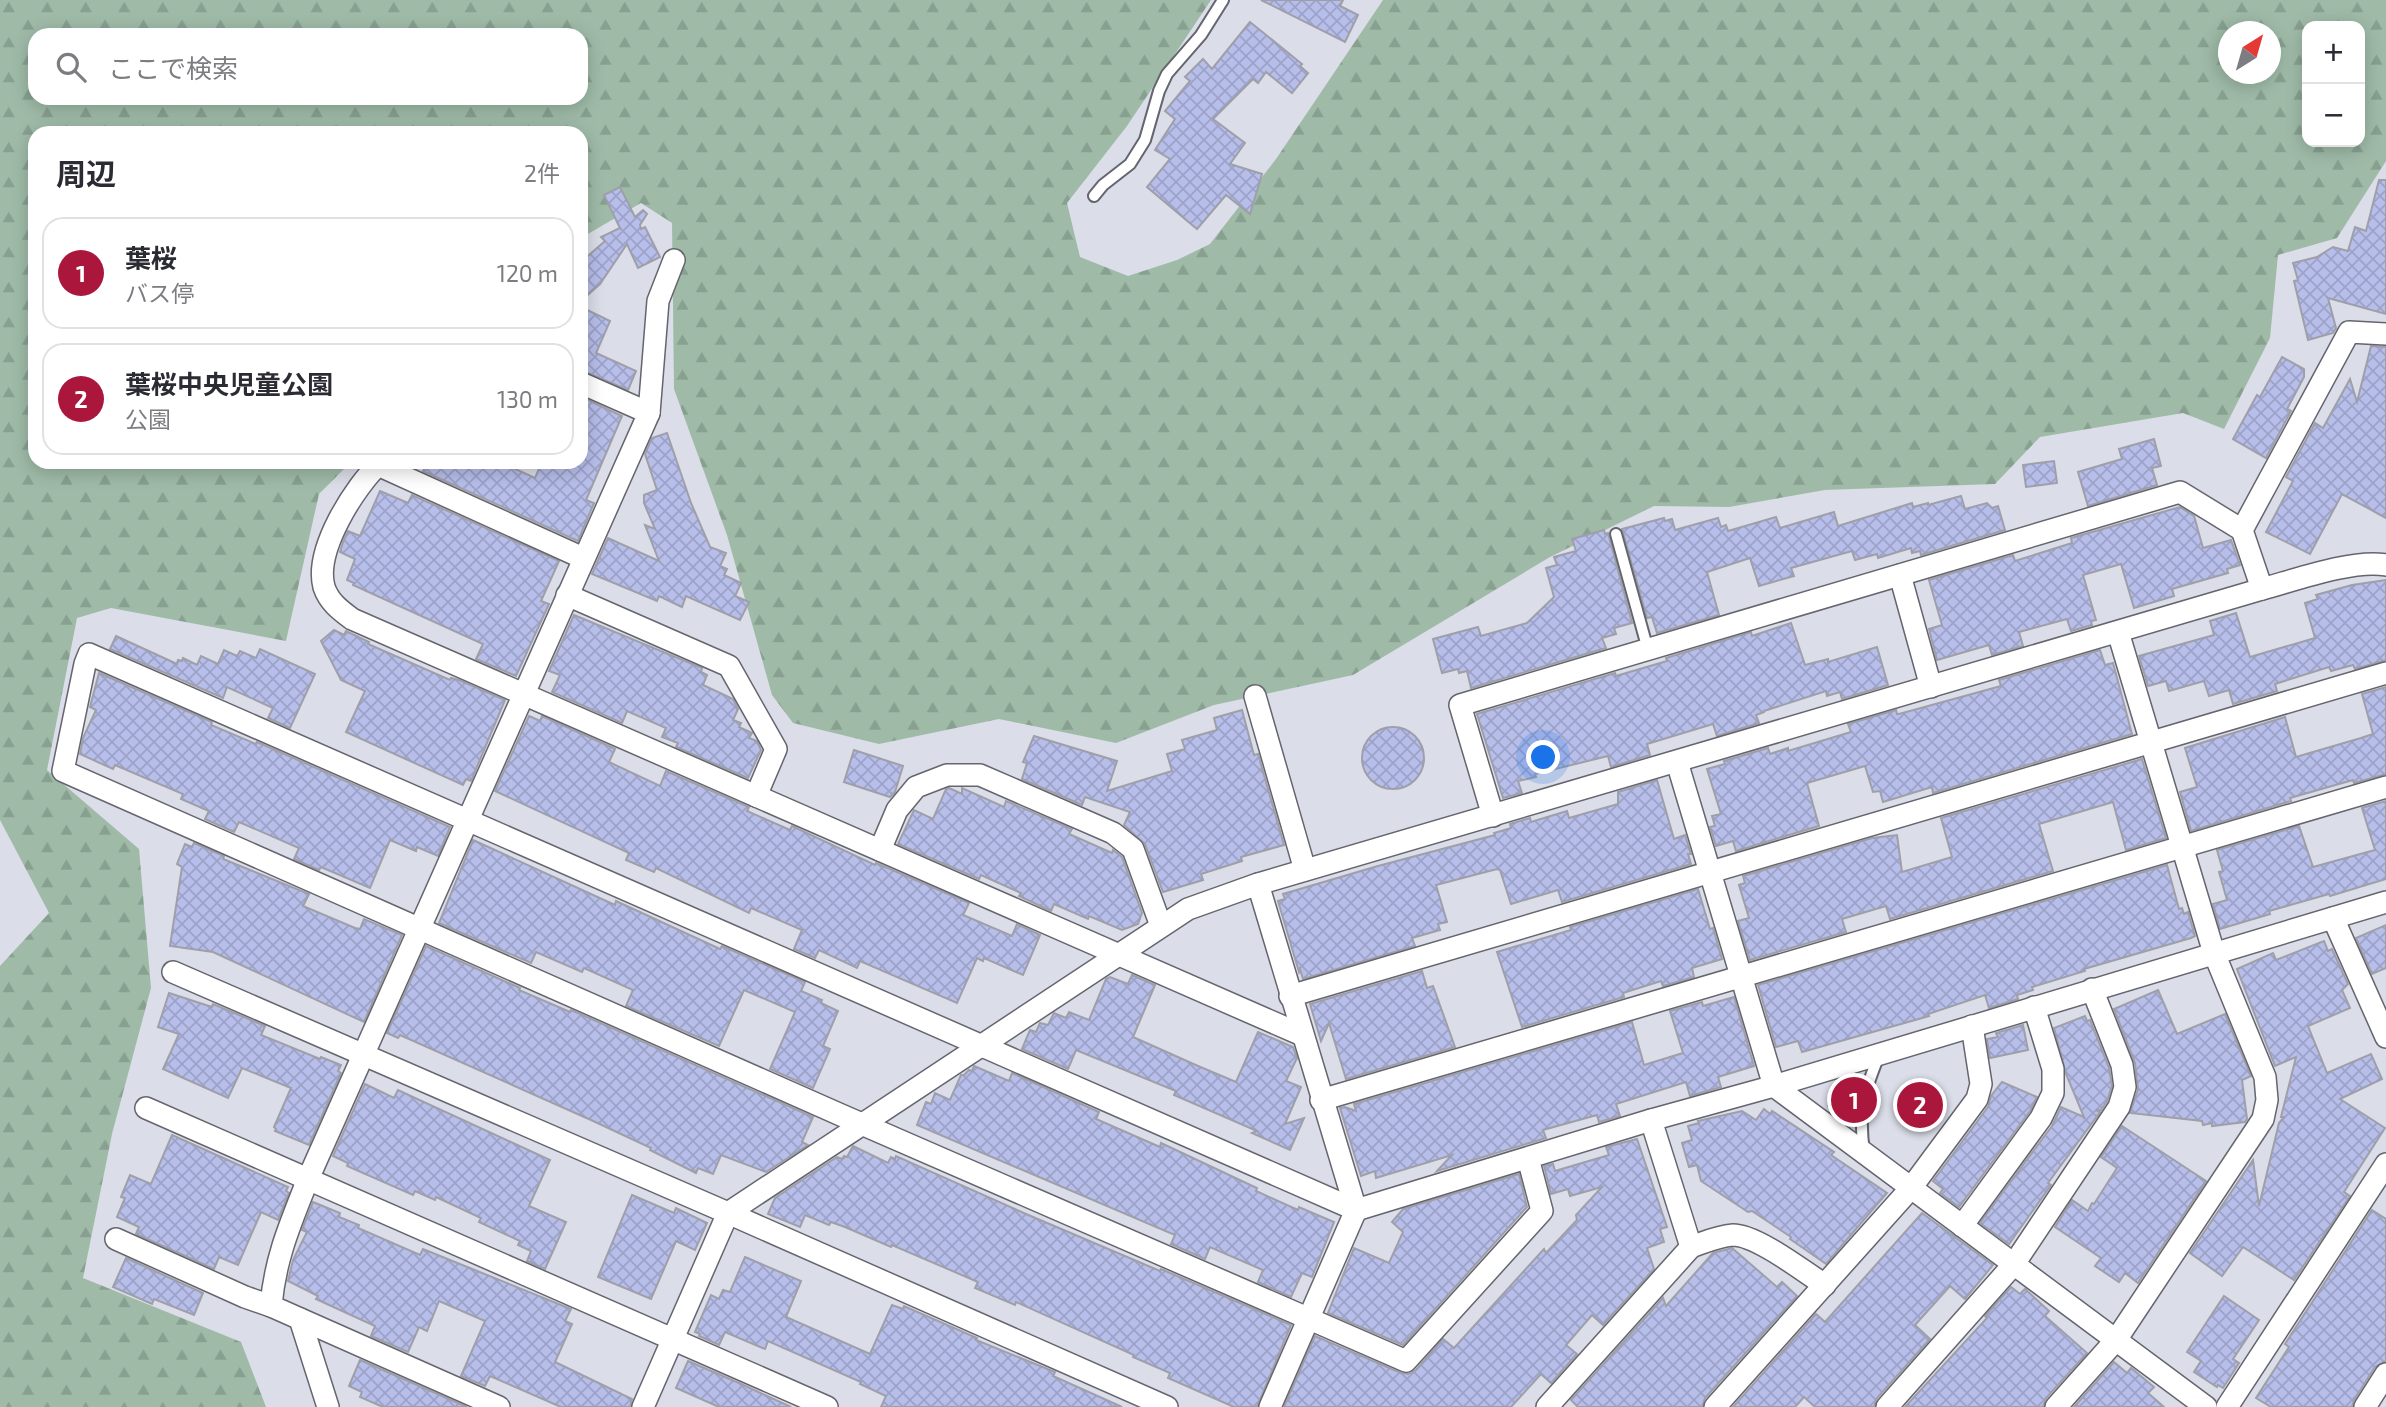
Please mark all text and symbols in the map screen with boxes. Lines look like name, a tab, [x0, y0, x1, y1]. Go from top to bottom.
north arrow	[2218, 21, 2281, 84]
map controls	[2302, 21, 2365, 147]
button: +	[2302, 21, 2365, 84]
search box	[28, 28, 588, 105]
icon: search	[52, 48, 90, 86]
text: ここで検索	[108, 52, 238, 83]
button: −	[2302, 84, 2365, 147]
text: 周辺	[56, 155, 116, 191]
text: 2件	[524, 159, 560, 187]
text: 葉桜	[125, 242, 177, 273]
text: 1	[76, 259, 86, 287]
text: 120 m	[497, 259, 558, 287]
text: バス停	[125, 279, 194, 307]
text: 葉桜中央児童公園	[125, 368, 333, 399]
text: 2	[74, 385, 88, 413]
text: 130 m	[497, 385, 558, 413]
text: 公園	[125, 405, 171, 433]
your location	[1526, 740, 1560, 774]
pin: 1	[1831, 1074, 1877, 1126]
pin: 2	[1897, 1079, 1943, 1131]

